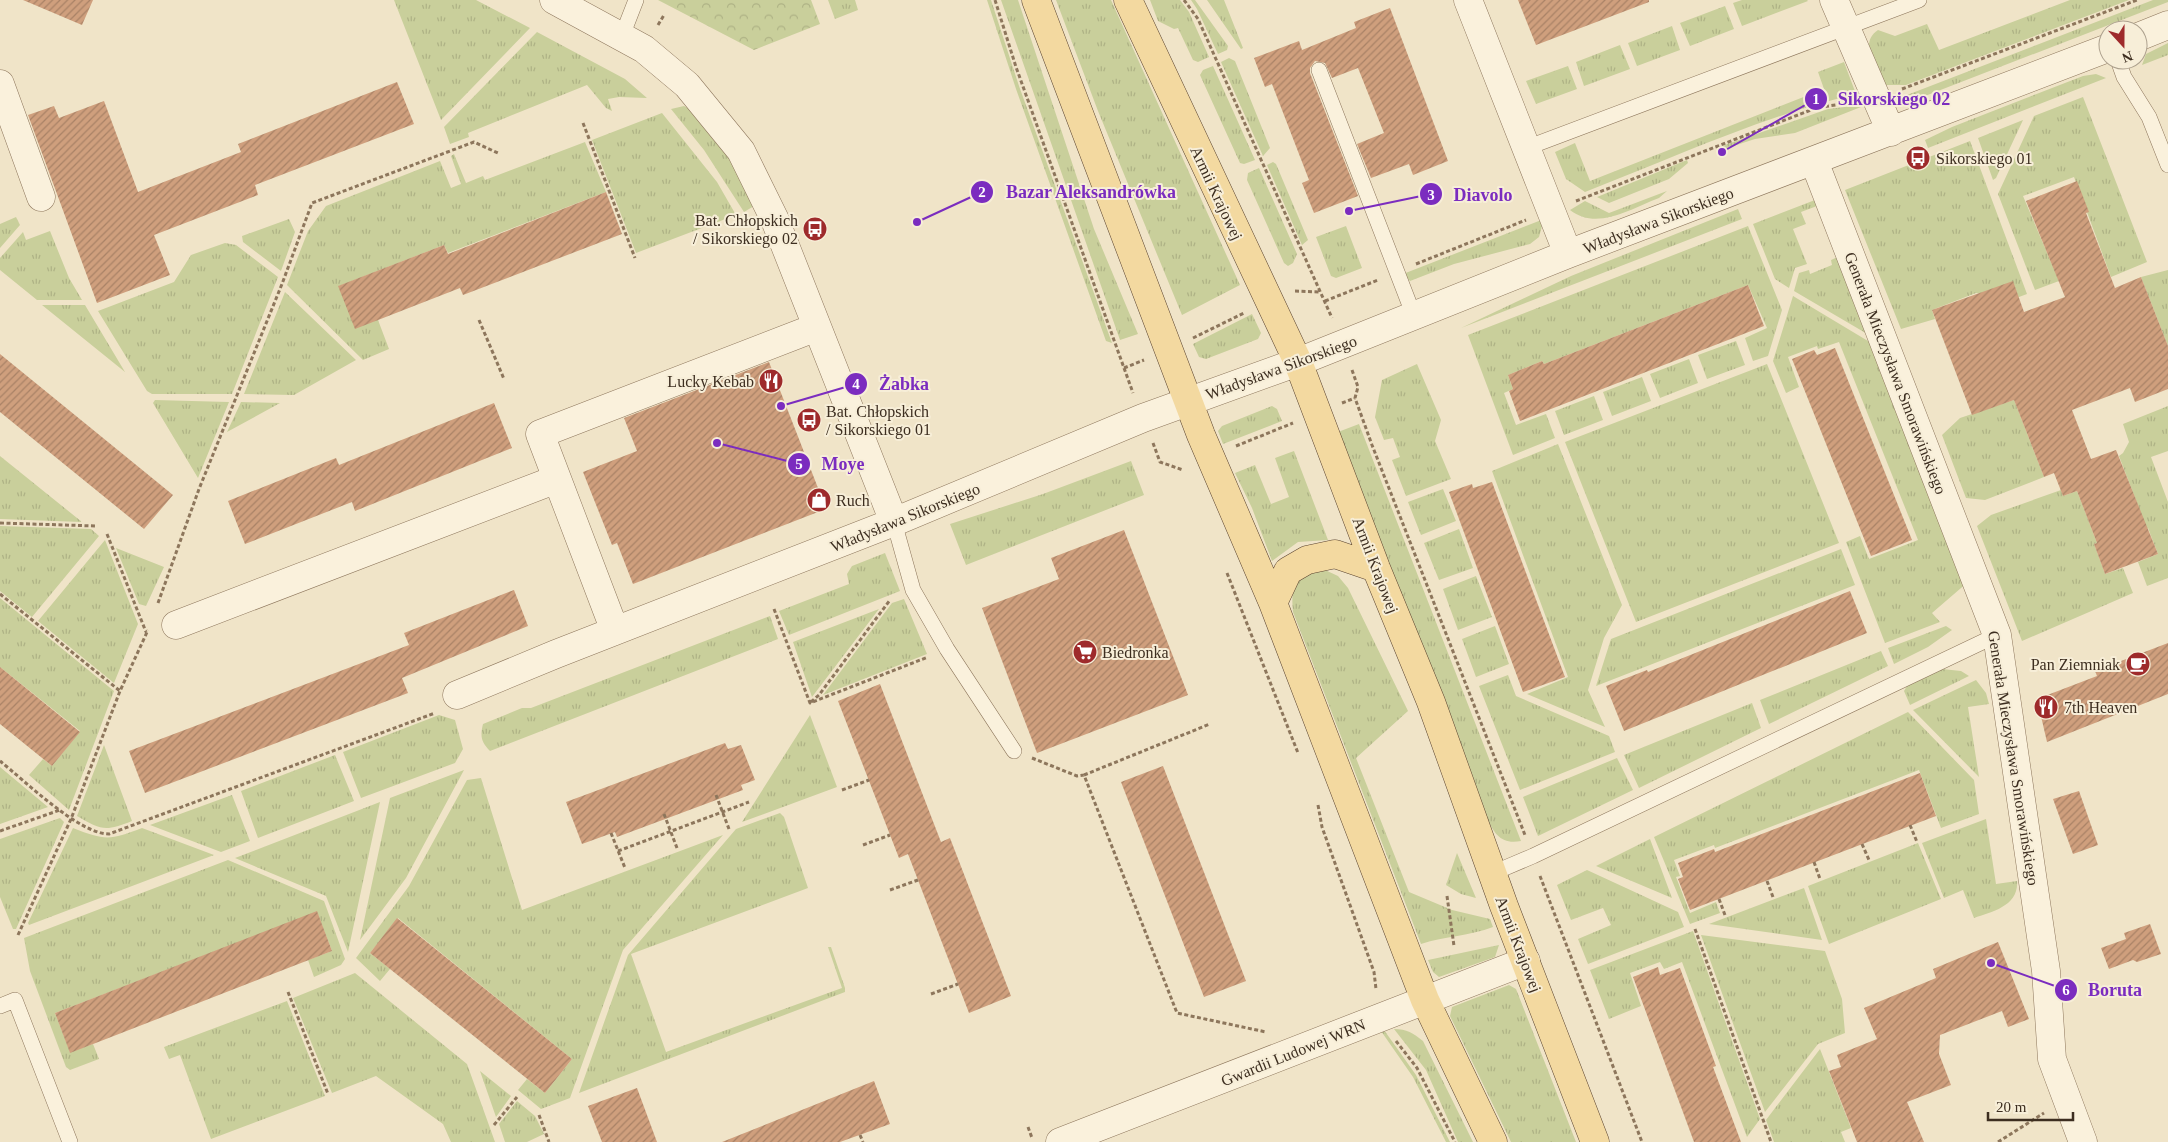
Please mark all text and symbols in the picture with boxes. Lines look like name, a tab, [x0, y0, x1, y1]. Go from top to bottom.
north arrow	[2098, 20, 2148, 70]
text: N	[2120, 48, 2135, 65]
callout: Sikorskiego 02	[1803, 82, 1961, 115]
text: Sikorskiego 02	[1838, 89, 1950, 109]
text: 1	[1812, 91, 1820, 107]
street label: Armii Krajowej	[1186, 144, 1246, 243]
bus stop icon: Sikorskiego 01	[1905, 145, 1931, 171]
place label: Sikorskiego 01	[1936, 150, 2032, 168]
callout: Bazar Aleksandrówka	[970, 176, 1186, 209]
callout: Diavolo	[1419, 178, 1523, 211]
text: Bazar Aleksandrówka	[1006, 182, 1176, 202]
text: 2	[978, 184, 986, 200]
street label: Władysława Sikorskiego	[1581, 184, 1736, 258]
text: Diavolo	[1453, 185, 1513, 205]
text: 3	[1427, 187, 1435, 203]
place label: Bat. Chłopskich / Sikorskiego 02	[693, 212, 798, 248]
bus stop icon: Bat. Chłopskich / Sikorskiego 02	[802, 216, 828, 242]
street label: Generała Mieczysława Smorawińskiego	[1840, 250, 1950, 497]
street label: Władysława Sikorskiego	[1203, 332, 1359, 404]
callout: Żabka	[844, 367, 939, 400]
restaurant icon: Lucky Kebab	[758, 368, 784, 394]
place label: Lucky Kebab	[667, 373, 754, 391]
text: Żabka	[879, 374, 929, 394]
text: 4	[852, 376, 860, 392]
place label: Bat. Chłopskich / Sikorskiego 01	[826, 403, 931, 439]
bus stop icon: Bat. Chłopskich / Sikorskiego 01	[796, 407, 822, 433]
callout: Moye	[787, 448, 875, 481]
text: Moye	[822, 454, 864, 474]
text: 5	[795, 456, 803, 472]
street label: Władysława Sikorskiego	[828, 480, 983, 556]
shop icon: Ruch	[806, 487, 832, 513]
place label: Ruch	[836, 492, 870, 509]
street label: Armii Krajowej	[1348, 515, 1402, 616]
street label: Generała Mieczysława Smorawińskiego	[1984, 629, 2042, 887]
supermarket icon: Biedronka	[1072, 639, 1098, 665]
place label: Biedronka	[1102, 644, 1169, 661]
cafe icon: Pan Ziemniak	[2125, 651, 2151, 677]
place label: Pan Ziemniak	[2031, 656, 2120, 673]
restaurant icon: 7th Heaven	[2033, 694, 2059, 720]
place label: 7th Heaven	[2064, 699, 2137, 716]
street label: Armii Krajowej	[1491, 894, 1545, 995]
callout: Boruta	[2053, 973, 2152, 1006]
text: Boruta	[2088, 980, 2142, 1000]
text: 6	[2062, 982, 2070, 998]
street label: Gwardii Ludowej WRN	[1218, 1016, 1369, 1090]
scale bar	[1988, 1090, 2073, 1122]
text: 20 m	[1996, 1099, 2027, 1115]

